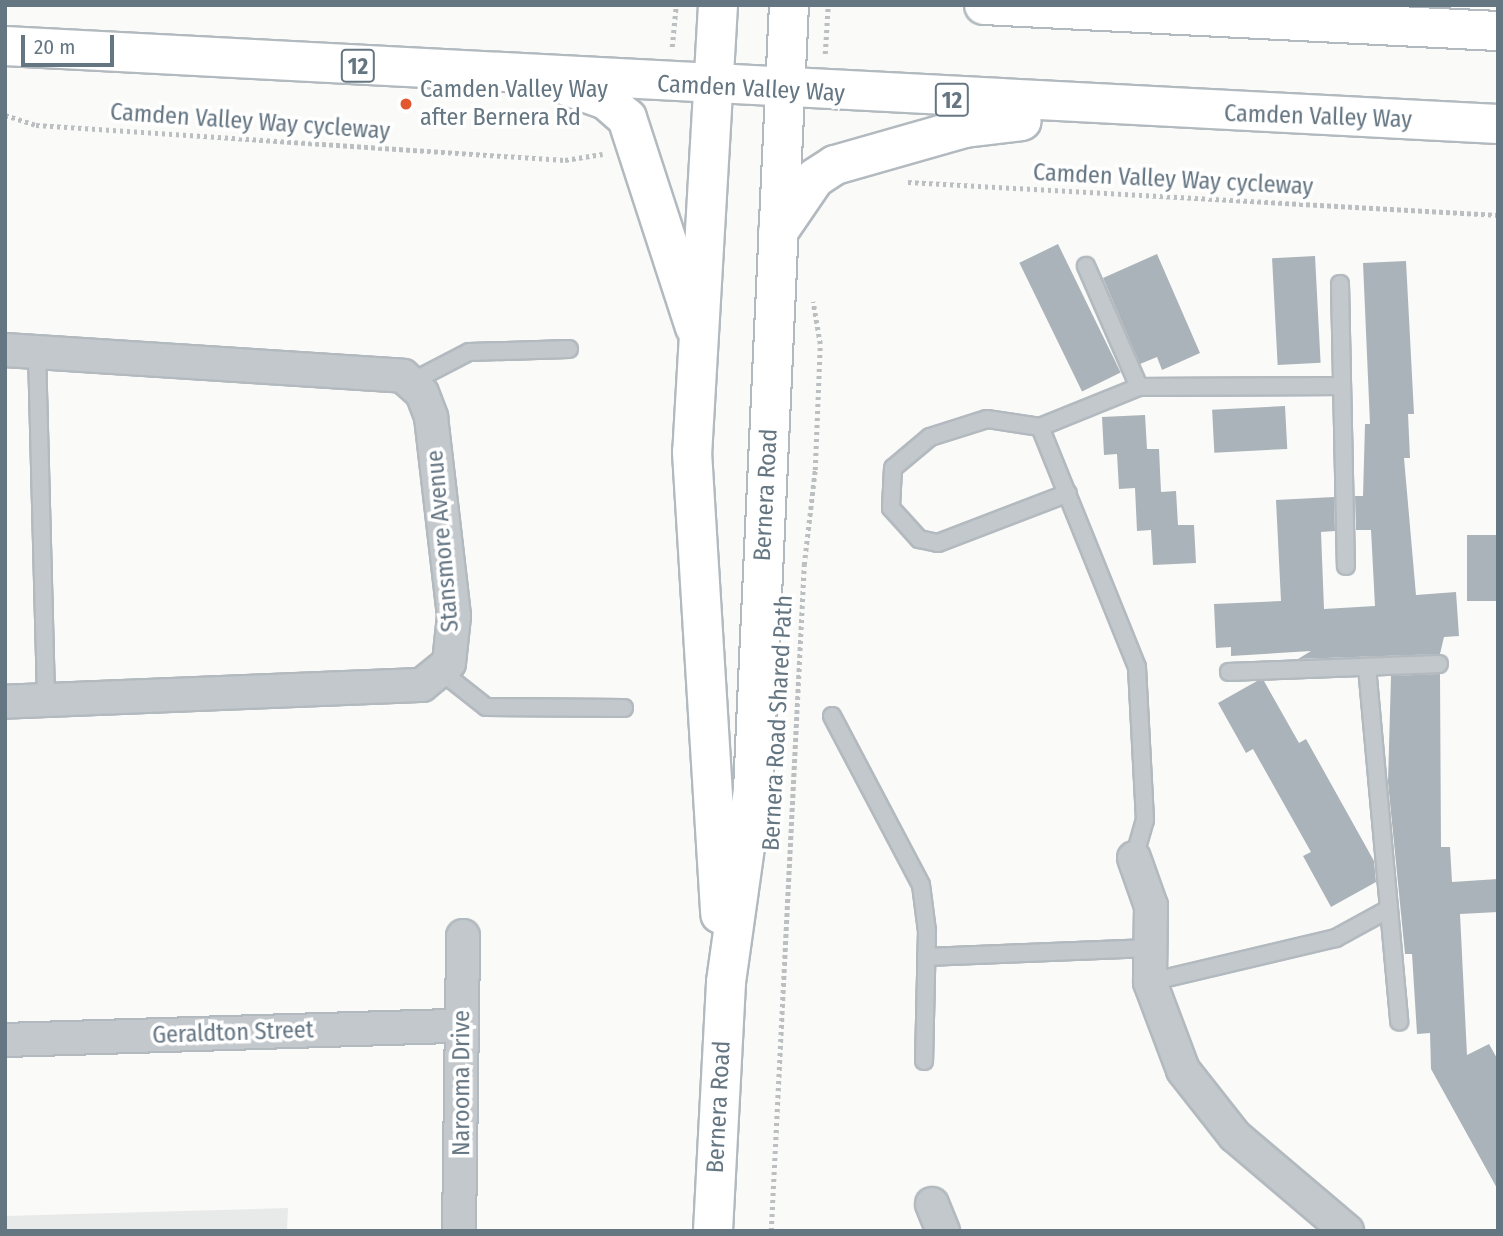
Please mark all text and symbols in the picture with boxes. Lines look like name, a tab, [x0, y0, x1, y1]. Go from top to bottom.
scale bar	[24, 21, 117, 65]
text: 20 m	[34, 34, 75, 60]
road number: 12	[340, 46, 376, 86]
street label: Camden Valley Way	[656, 70, 846, 108]
place label: Camden Valley Way after Bernera Rd	[420, 76, 608, 132]
road number: 12	[934, 80, 970, 120]
marker: Camden Valley Way after Bernera Rd	[398, 96, 414, 112]
street label: Camden Valley Way cycleway	[109, 98, 391, 146]
street label: Camden Valley Way	[1224, 99, 1412, 135]
street label: Camden Valley Way cycleway	[1032, 158, 1314, 202]
street label: Bernera Road	[748, 428, 784, 562]
street label: Stansmore Avenue	[421, 449, 465, 633]
street label: Bernera Road Shared Path	[757, 594, 799, 852]
street label: Narooma Drive	[448, 1010, 476, 1156]
street label: Geraldton Street	[152, 1016, 314, 1050]
street label: Bernera Road	[701, 1040, 737, 1174]

